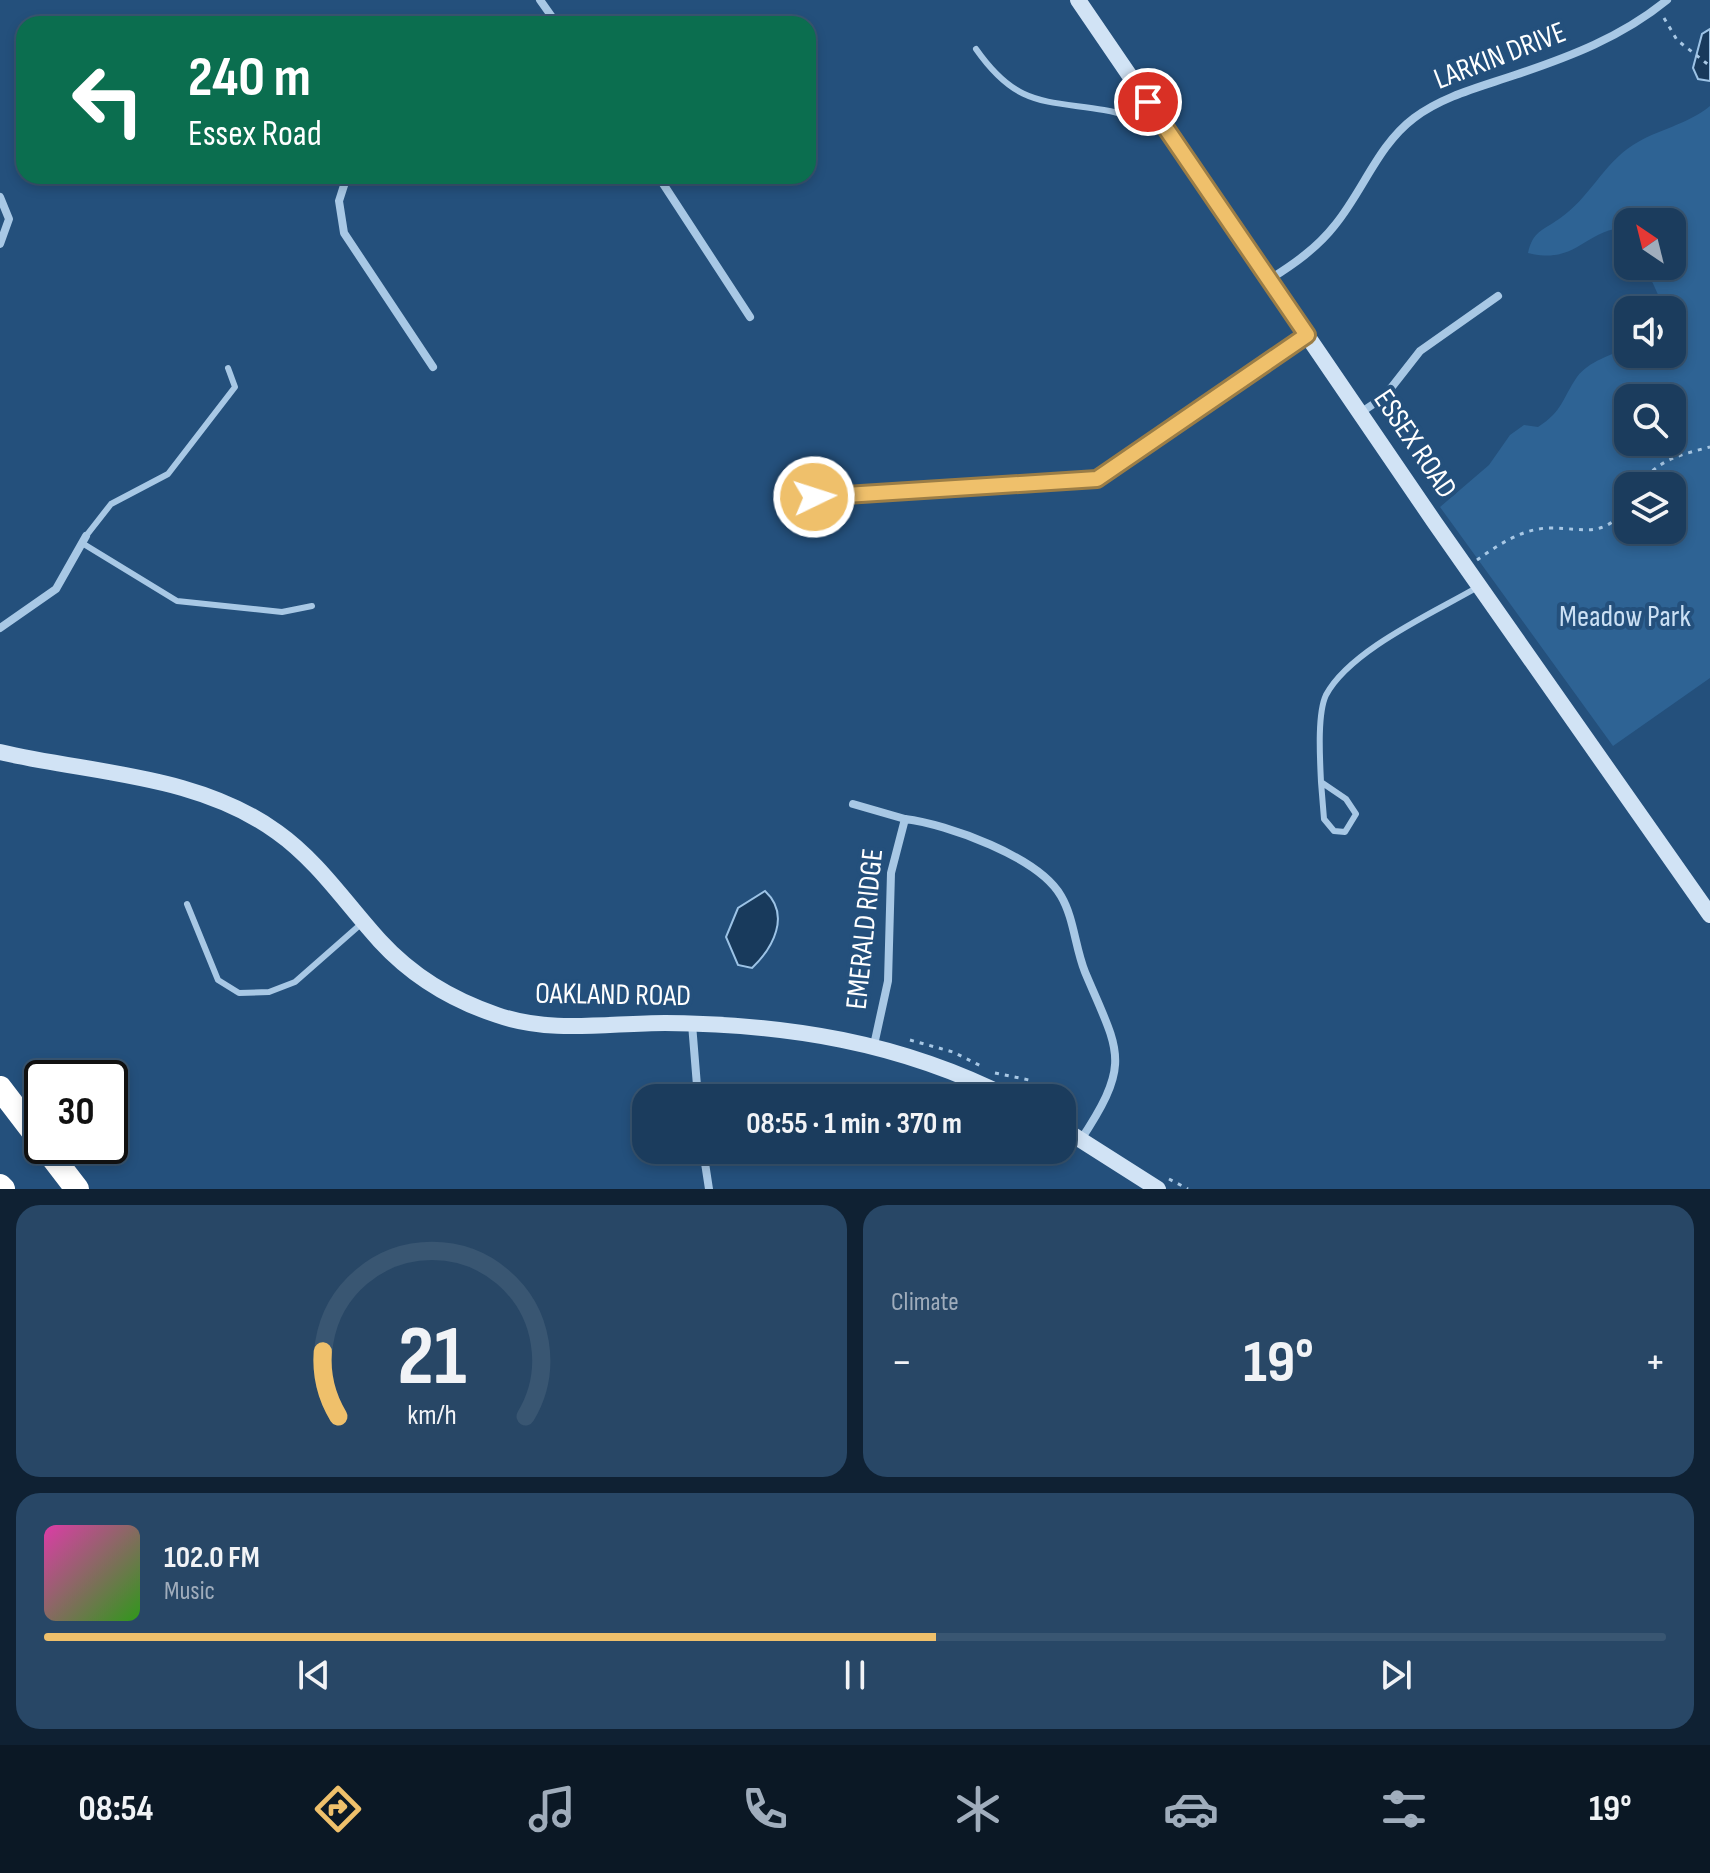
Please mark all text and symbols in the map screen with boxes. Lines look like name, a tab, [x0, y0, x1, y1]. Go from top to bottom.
street label: LARKIN DRIVE	[1429, 14, 1571, 98]
text: 240 m	[188, 45, 311, 112]
icon: left	[56, 48, 160, 152]
pin	[1114, 68, 1182, 136]
icon: arrive	[1126, 80, 1170, 124]
text: Essex Road	[188, 113, 322, 156]
north arrow	[1614, 208, 1686, 280]
map controls	[1614, 208, 1686, 544]
button: sound	[1614, 296, 1686, 368]
street label: ESSEX ROAD	[1366, 383, 1464, 505]
button: search	[1614, 384, 1686, 456]
position arrow	[772, 455, 856, 539]
button: layers	[1614, 472, 1686, 544]
park label: Meadow Park	[1559, 599, 1691, 635]
street label: EMERALD RIDGE	[839, 847, 891, 1011]
street label: OAKLAND ROAD	[535, 976, 691, 1014]
speed limit sign: 30	[24, 1060, 128, 1164]
text: 08:55 · 1 min · 370 m	[746, 1106, 962, 1142]
text: Climate	[891, 1287, 959, 1318]
text: 21	[397, 1308, 466, 1408]
text: 19°	[1243, 1327, 1314, 1399]
text: −	[891, 1336, 913, 1389]
text: +	[1644, 1336, 1666, 1389]
text: km/h	[407, 1398, 456, 1433]
text: 102.0 FM	[164, 1540, 260, 1576]
text: Music	[164, 1576, 215, 1607]
icon: previous	[292, 1653, 336, 1697]
icon: pause	[833, 1653, 877, 1697]
icon: next	[1374, 1653, 1418, 1697]
icon: directions	[310, 1781, 366, 1837]
icon: music	[524, 1781, 580, 1837]
icon: phone	[737, 1781, 793, 1837]
icon: climate	[950, 1781, 1006, 1837]
icon: car	[1163, 1781, 1219, 1837]
icon: filters	[1376, 1781, 1432, 1837]
text: 08:54	[79, 1788, 153, 1831]
text: 19°	[1589, 1788, 1631, 1831]

